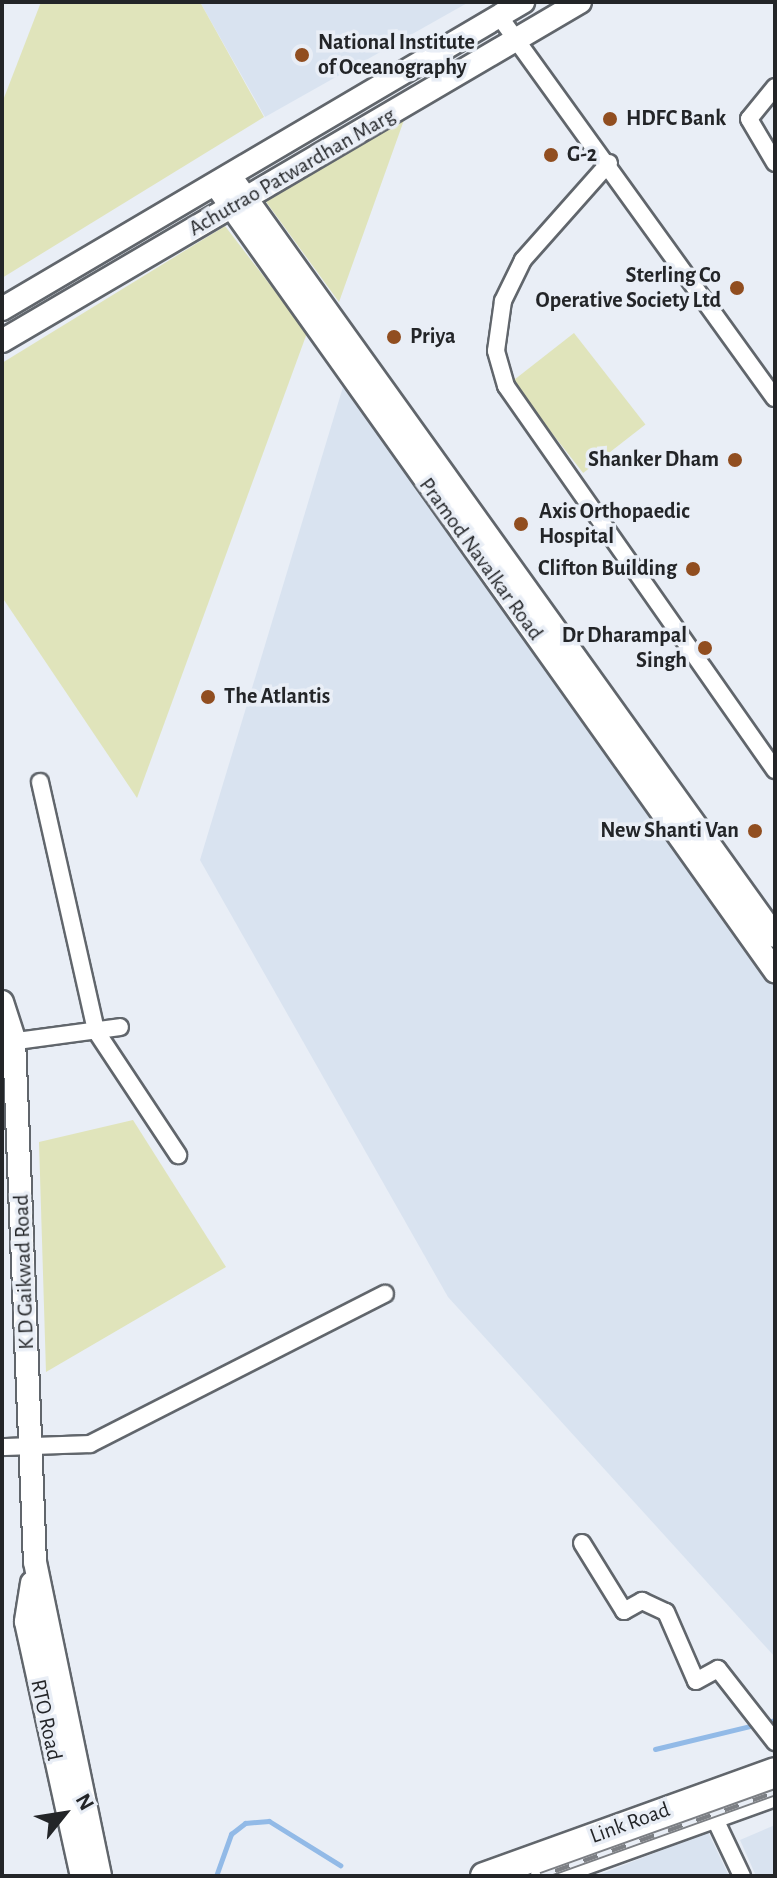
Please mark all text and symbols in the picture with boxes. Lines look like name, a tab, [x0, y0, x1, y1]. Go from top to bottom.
place label: National Institute of Oceanography	[318, 29, 475, 80]
marker: National Institute of Oceanography	[293, 46, 311, 64]
street label: Achutrao Patwardhan Marg	[184, 102, 400, 242]
place label: HDFC Bank	[626, 106, 726, 132]
marker: HDFC Bank	[601, 110, 619, 128]
place label: G-2	[567, 142, 597, 168]
marker: G-2	[542, 146, 560, 164]
place label: Sterling Co Operative Society Ltd	[536, 262, 721, 314]
marker: Sterling Co Operative Society Ltd	[728, 279, 746, 297]
place label: Priya	[410, 324, 456, 350]
marker: Priya	[385, 328, 403, 346]
place label: Shanker Dham	[588, 447, 719, 473]
marker: Shanker Dham	[726, 451, 744, 469]
street label: Pramod Navalkar Road	[413, 473, 549, 645]
place label: Axis Orthopaedic Hospital	[539, 498, 690, 550]
marker: Axis Orthopaedic Hospital	[510, 513, 532, 535]
place label: Clifton Building	[538, 556, 677, 582]
marker: Clifton Building	[684, 560, 702, 578]
place label: Dr Dharampal Singh	[562, 622, 687, 674]
marker: Dr Dharampal Singh	[694, 637, 716, 659]
place label: The Atlantis	[224, 684, 330, 710]
marker: The Atlantis	[199, 688, 217, 706]
place label: New Shanti Van	[600, 818, 739, 844]
marker: New Shanti Van	[746, 822, 764, 840]
street label: K D Gaikwad Road	[8, 1194, 40, 1350]
street label: RTO Road	[24, 1677, 68, 1763]
north arrow	[24, 1774, 104, 1854]
text: N	[71, 1790, 98, 1814]
street label: Link Road	[586, 1796, 674, 1850]

